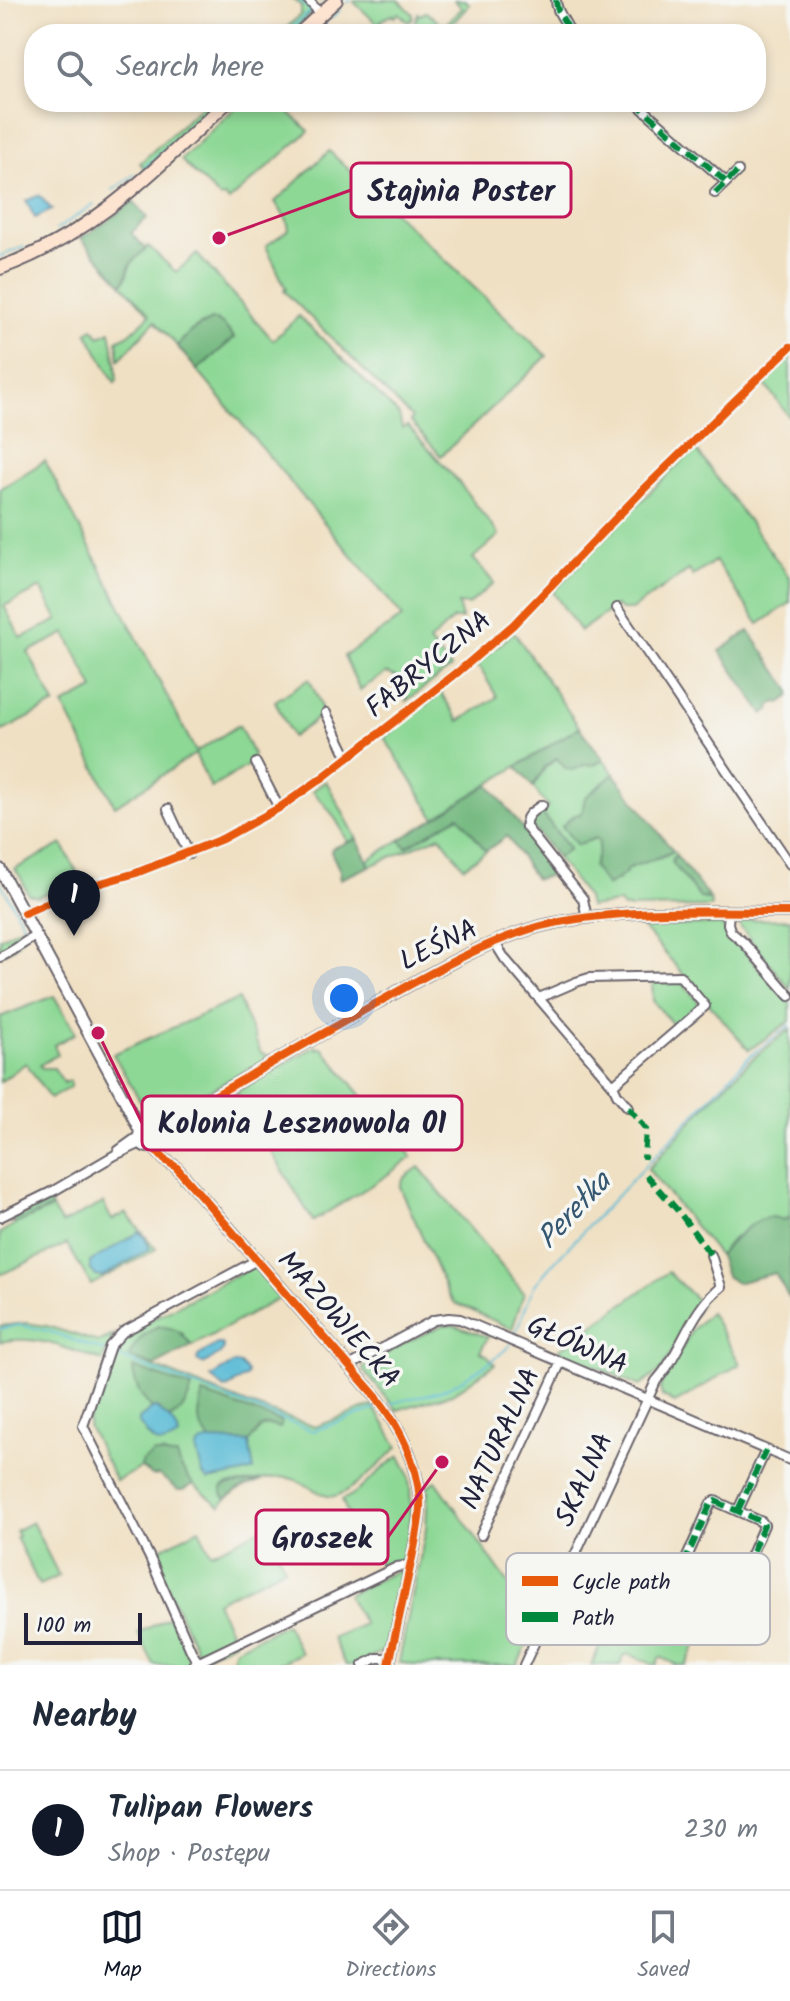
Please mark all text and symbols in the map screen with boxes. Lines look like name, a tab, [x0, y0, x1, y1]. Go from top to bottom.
search box	[24, 24, 766, 112]
text: Search here	[116, 44, 264, 92]
icon: search	[52, 46, 96, 90]
callout: Stajnia Poster	[351, 163, 571, 217]
text: Stajnia Poster	[367, 169, 556, 217]
street label: FABRYCZNA	[356, 600, 502, 730]
pin: 1	[48, 870, 100, 936]
street label: LEŚNA	[392, 908, 486, 984]
your location	[324, 978, 364, 1018]
callout: Kolonia Lesznowola 01	[142, 1096, 462, 1150]
text: Kolonia Lesznowola 01	[158, 1101, 446, 1149]
water label: Perełka	[526, 1160, 625, 1261]
street label: MAZOWIECKA	[265, 1241, 411, 1399]
street label: GŁÓWNA	[519, 1304, 635, 1388]
street label: NATURALNA	[448, 1360, 554, 1518]
street label: SKALNA	[544, 1425, 626, 1535]
callout: Groszek	[256, 1510, 388, 1564]
text: Groszek	[272, 1516, 373, 1564]
legend	[506, 1553, 770, 1645]
text: Cycle path	[572, 1566, 671, 1601]
text: Path	[572, 1602, 615, 1637]
scale bar	[24, 1609, 142, 1645]
text: 100 m	[36, 1609, 91, 1644]
text: Nearby	[32, 1690, 137, 1744]
text: Tulipan Flowers	[108, 1785, 313, 1833]
text: 1	[54, 1809, 62, 1851]
text: 230 m	[684, 1809, 758, 1851]
text: Shop · Postępu	[108, 1833, 270, 1875]
tab: Map	[100, 1905, 144, 1988]
tab: Directions	[345, 1905, 437, 1988]
tab: Saved	[637, 1905, 690, 1988]

